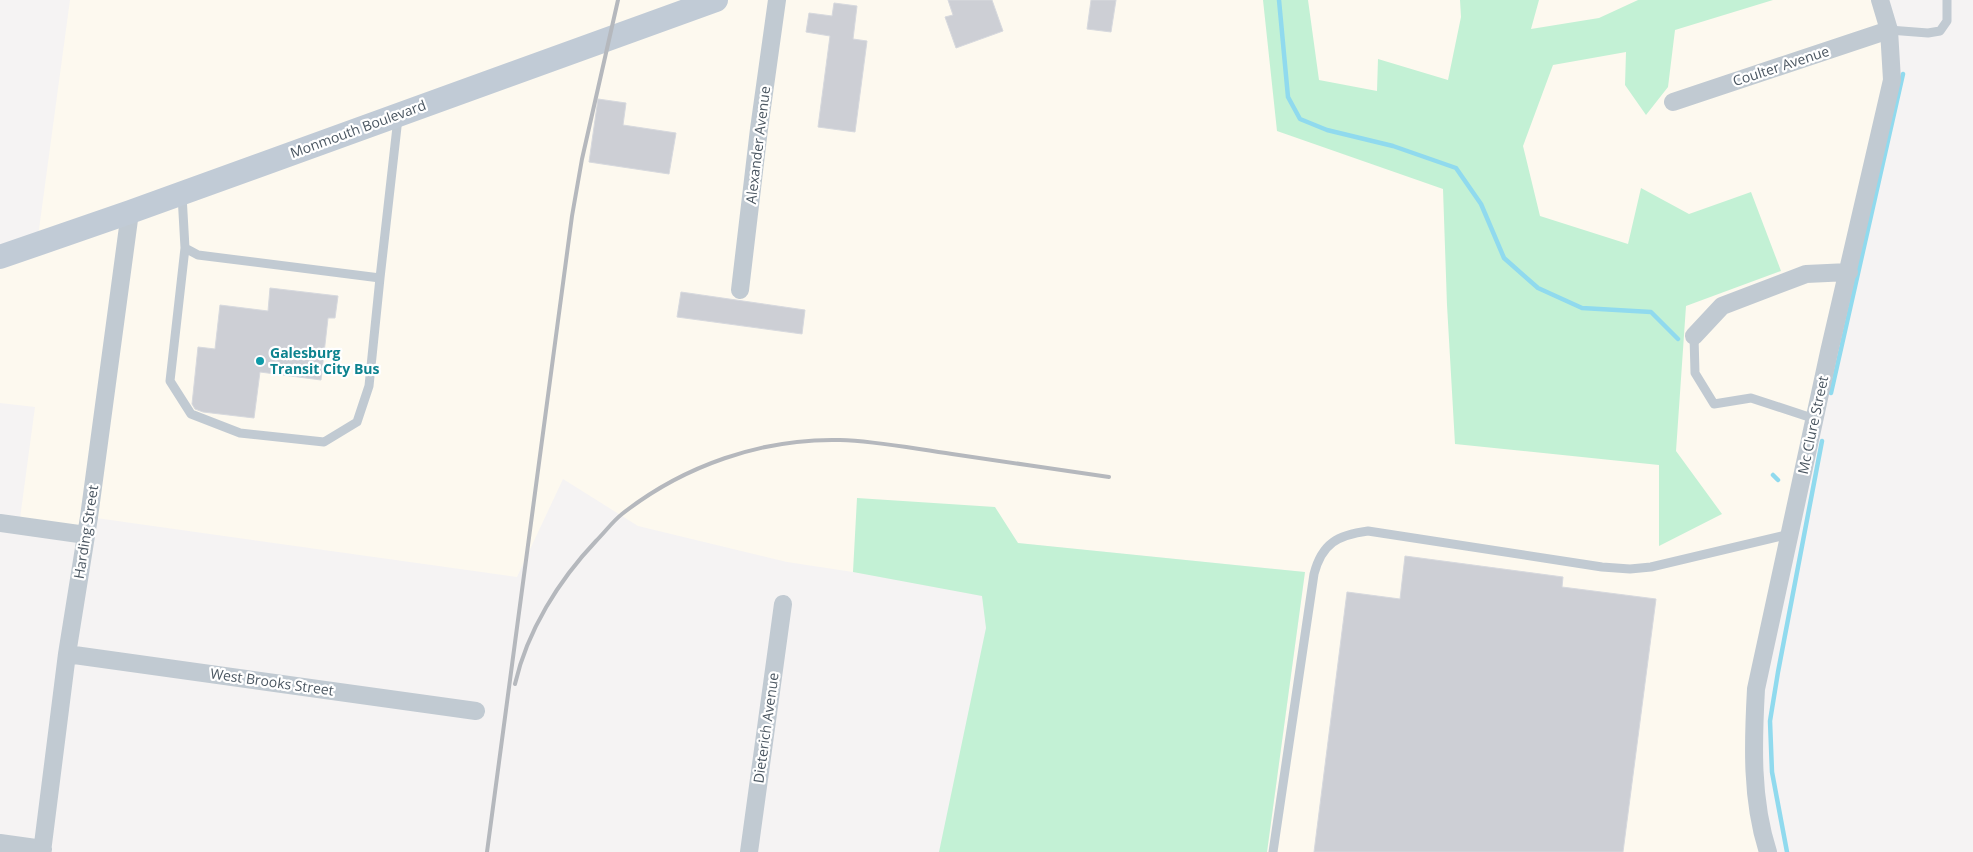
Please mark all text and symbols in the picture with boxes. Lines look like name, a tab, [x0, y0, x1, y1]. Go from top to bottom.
street label: Coulter Avenue	[1730, 41, 1832, 90]
street label: Alexander Avenue	[741, 85, 774, 205]
street label: Monmouth Boulevard	[287, 95, 428, 162]
place label: Galesburg Transit City Bus	[270, 343, 380, 378]
marker: Galesburg Transit City Bus	[254, 355, 266, 367]
street label: Mc Clure Street	[1793, 374, 1832, 476]
street label: Harding Street	[69, 484, 102, 580]
street label: West Brooks Street	[209, 663, 335, 700]
street label: Dieterich Avenue	[748, 671, 783, 784]

